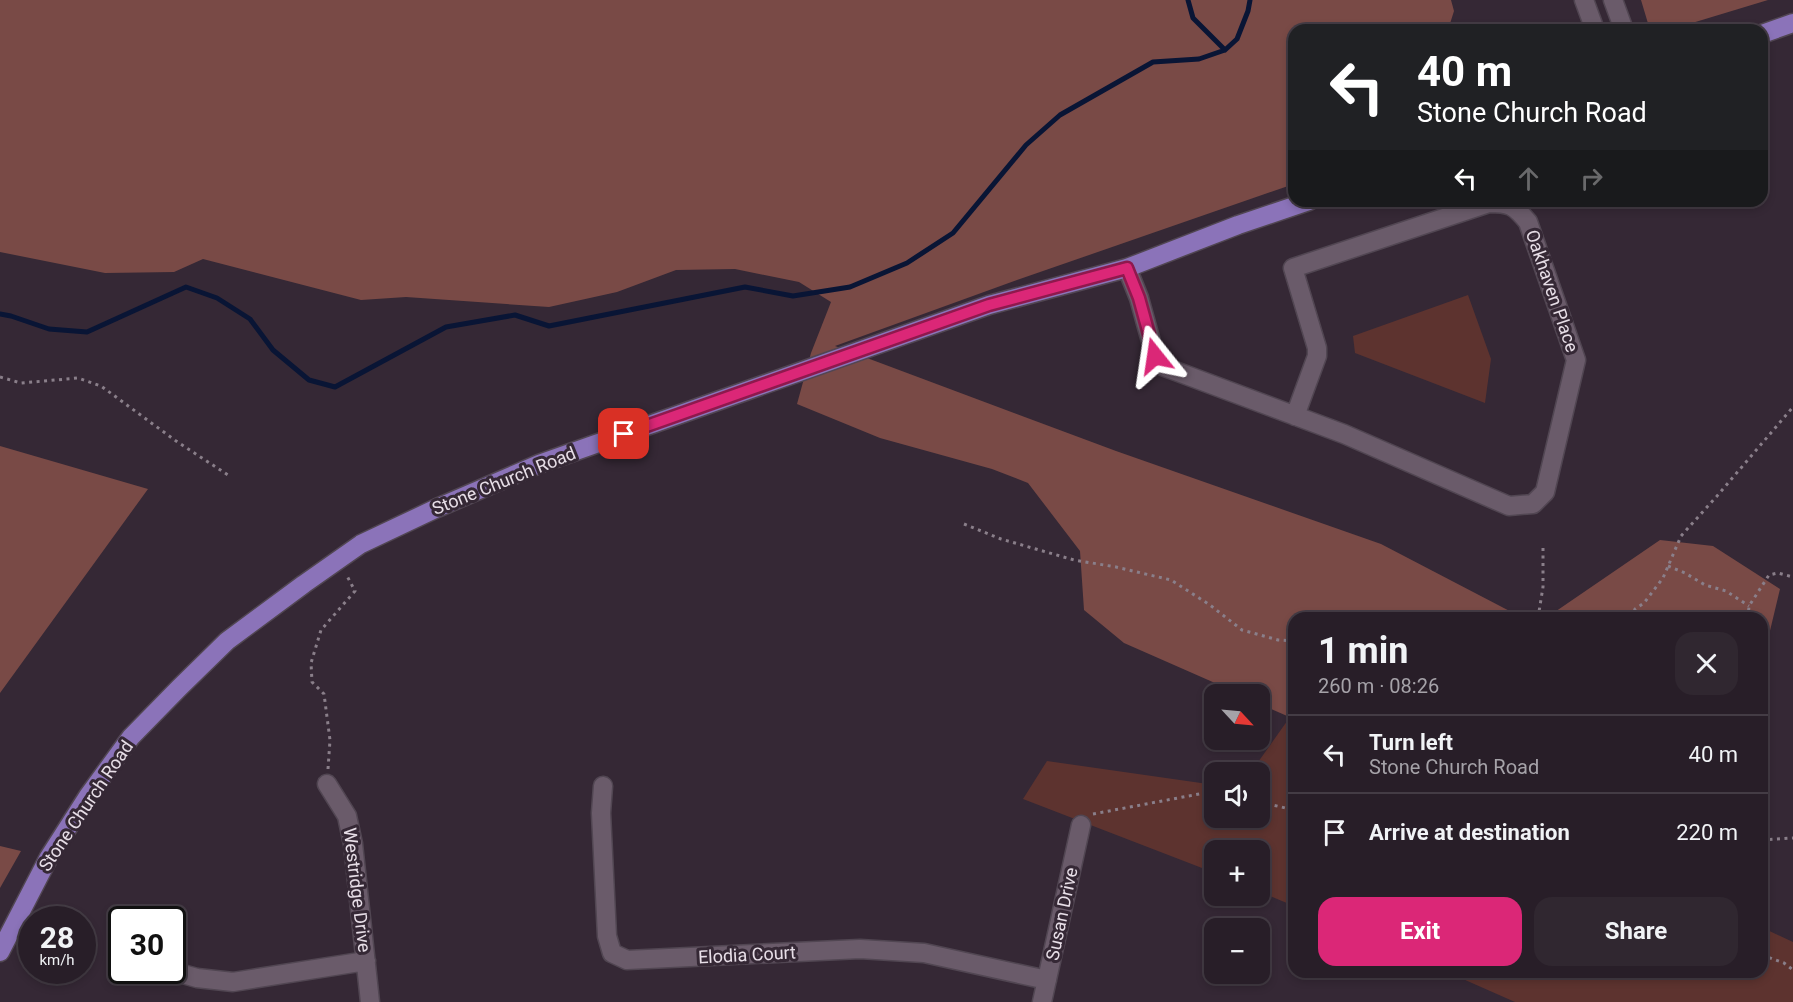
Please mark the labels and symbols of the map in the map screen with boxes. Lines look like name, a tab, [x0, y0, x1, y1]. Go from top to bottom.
street label: Oakhaven Place	[1522, 227, 1583, 355]
position arrow	[1123, 324, 1187, 388]
pin	[598, 408, 649, 459]
street label: Stone Church Road	[429, 442, 579, 519]
north arrow	[1204, 684, 1270, 750]
street label: Stone Church Road	[34, 736, 137, 875]
street label: Westridge Drive	[339, 826, 376, 954]
street label: Susan Drive	[1041, 865, 1082, 962]
speed limit sign: 30	[108, 906, 186, 984]
street label: Elodia Court	[697, 941, 797, 968]

